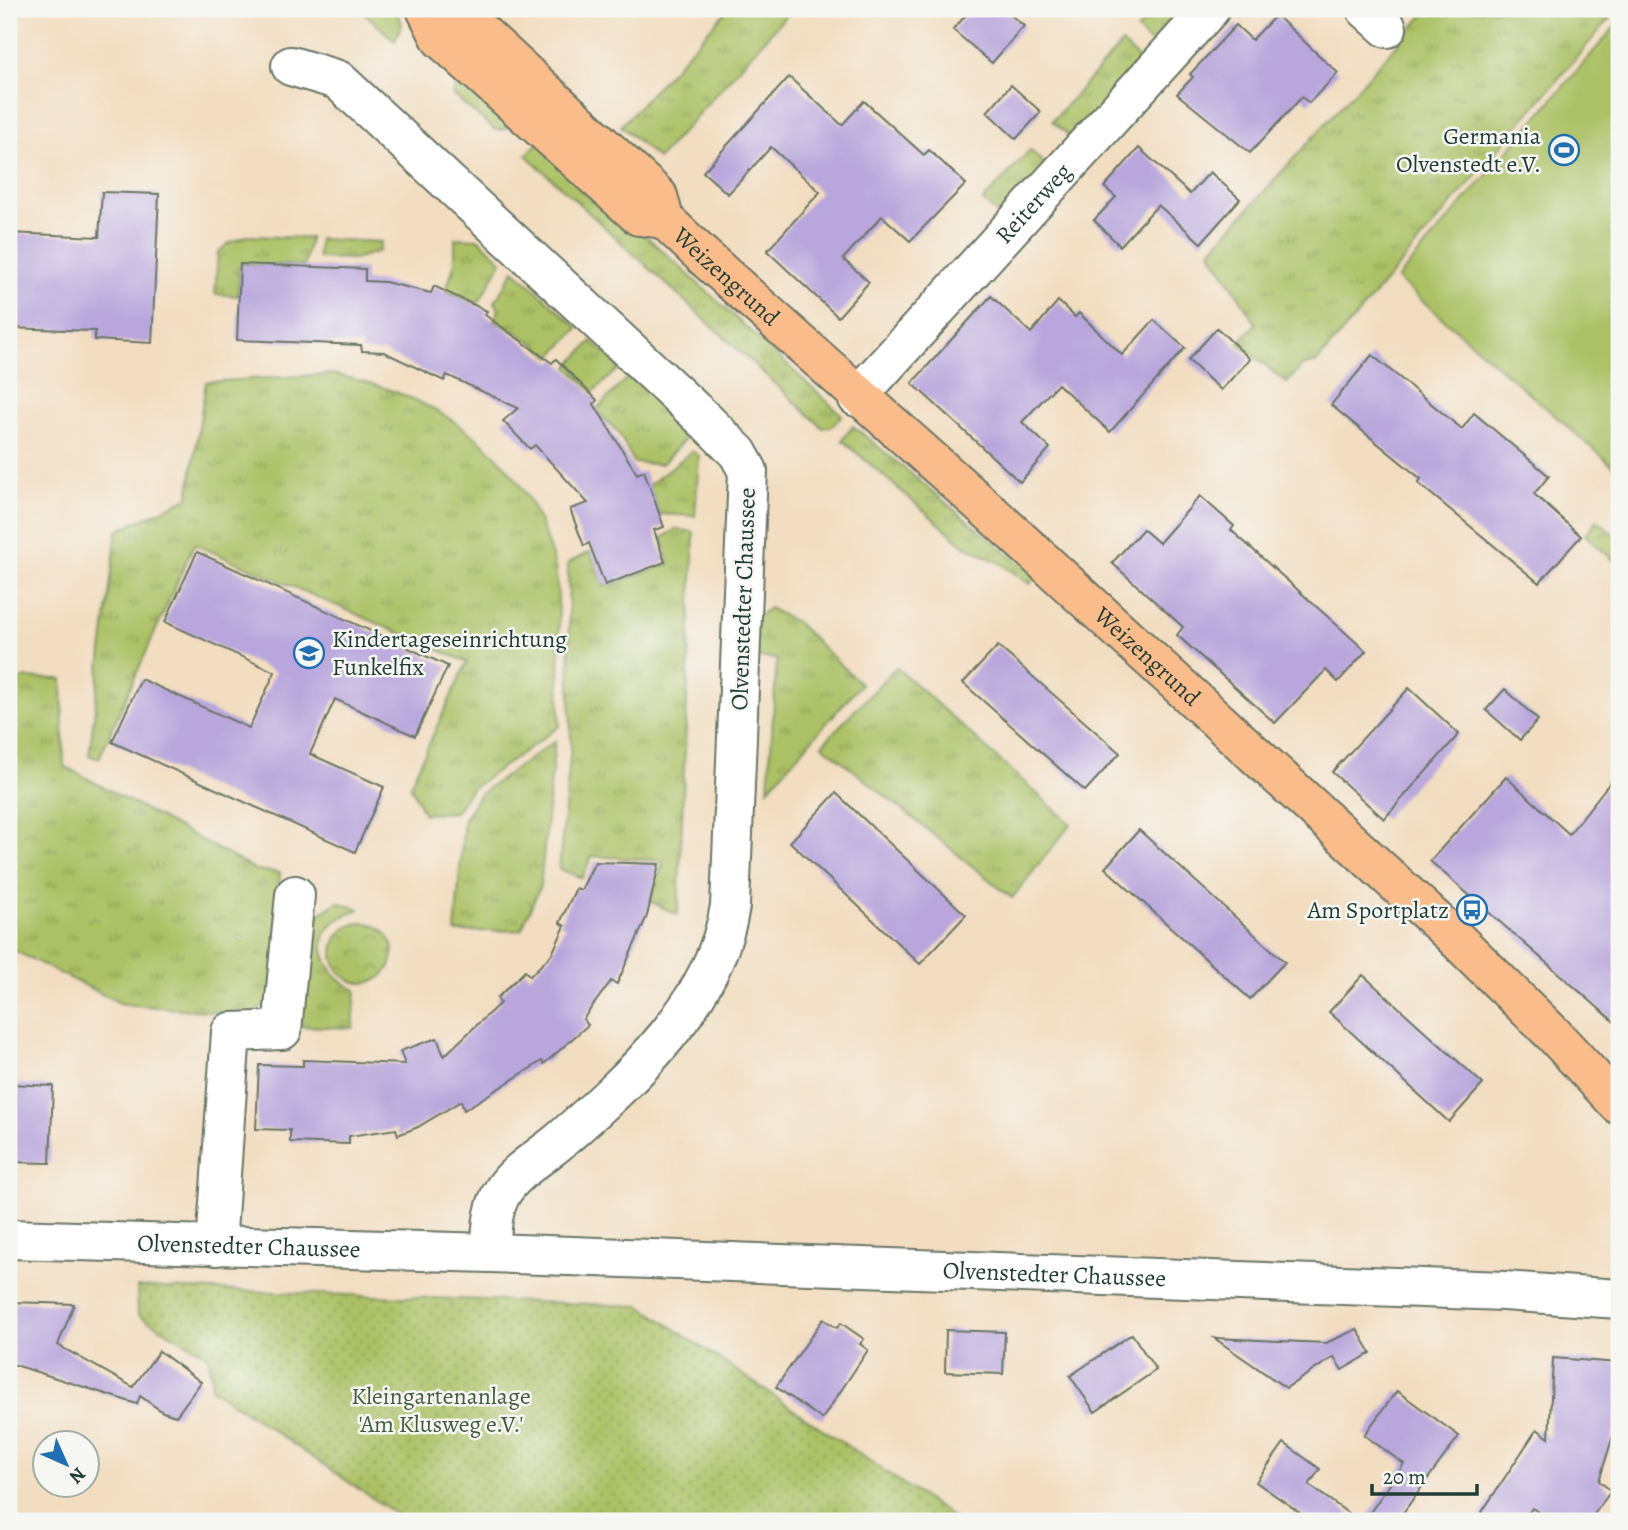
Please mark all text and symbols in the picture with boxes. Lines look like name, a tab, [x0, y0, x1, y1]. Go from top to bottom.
place label: Germania Olvenstedt e.V.	[1396, 120, 1542, 180]
sports icon: Germania Olvenstedt e.V.	[1547, 133, 1581, 167]
street label: Reiterweg	[988, 156, 1078, 251]
street label: Weizengrund	[665, 219, 787, 333]
street label: Olvenstedter Chaussee	[723, 487, 763, 711]
street label: Weizengrund	[1087, 599, 1208, 713]
place label: Kindertageseinrichtung Funkelfix	[332, 623, 567, 683]
school or university icon: Kindertageseinrichtung Funkelfix	[292, 636, 326, 670]
bus stop icon: Am Sportplatz	[1455, 893, 1489, 927]
place label: Am Sportplatz	[1307, 894, 1449, 926]
street label: Olvenstedter Chaussee	[137, 1227, 361, 1265]
street label: Olvenstedter Chaussee	[942, 1254, 1167, 1294]
park label: Kleingartenanlage 'Am Klusweg e.V.'	[351, 1380, 531, 1440]
north arrow	[32, 1428, 102, 1498]
scale bar	[1372, 1453, 1478, 1497]
text: N	[63, 1461, 91, 1490]
text: 20 m	[1383, 1463, 1426, 1491]

